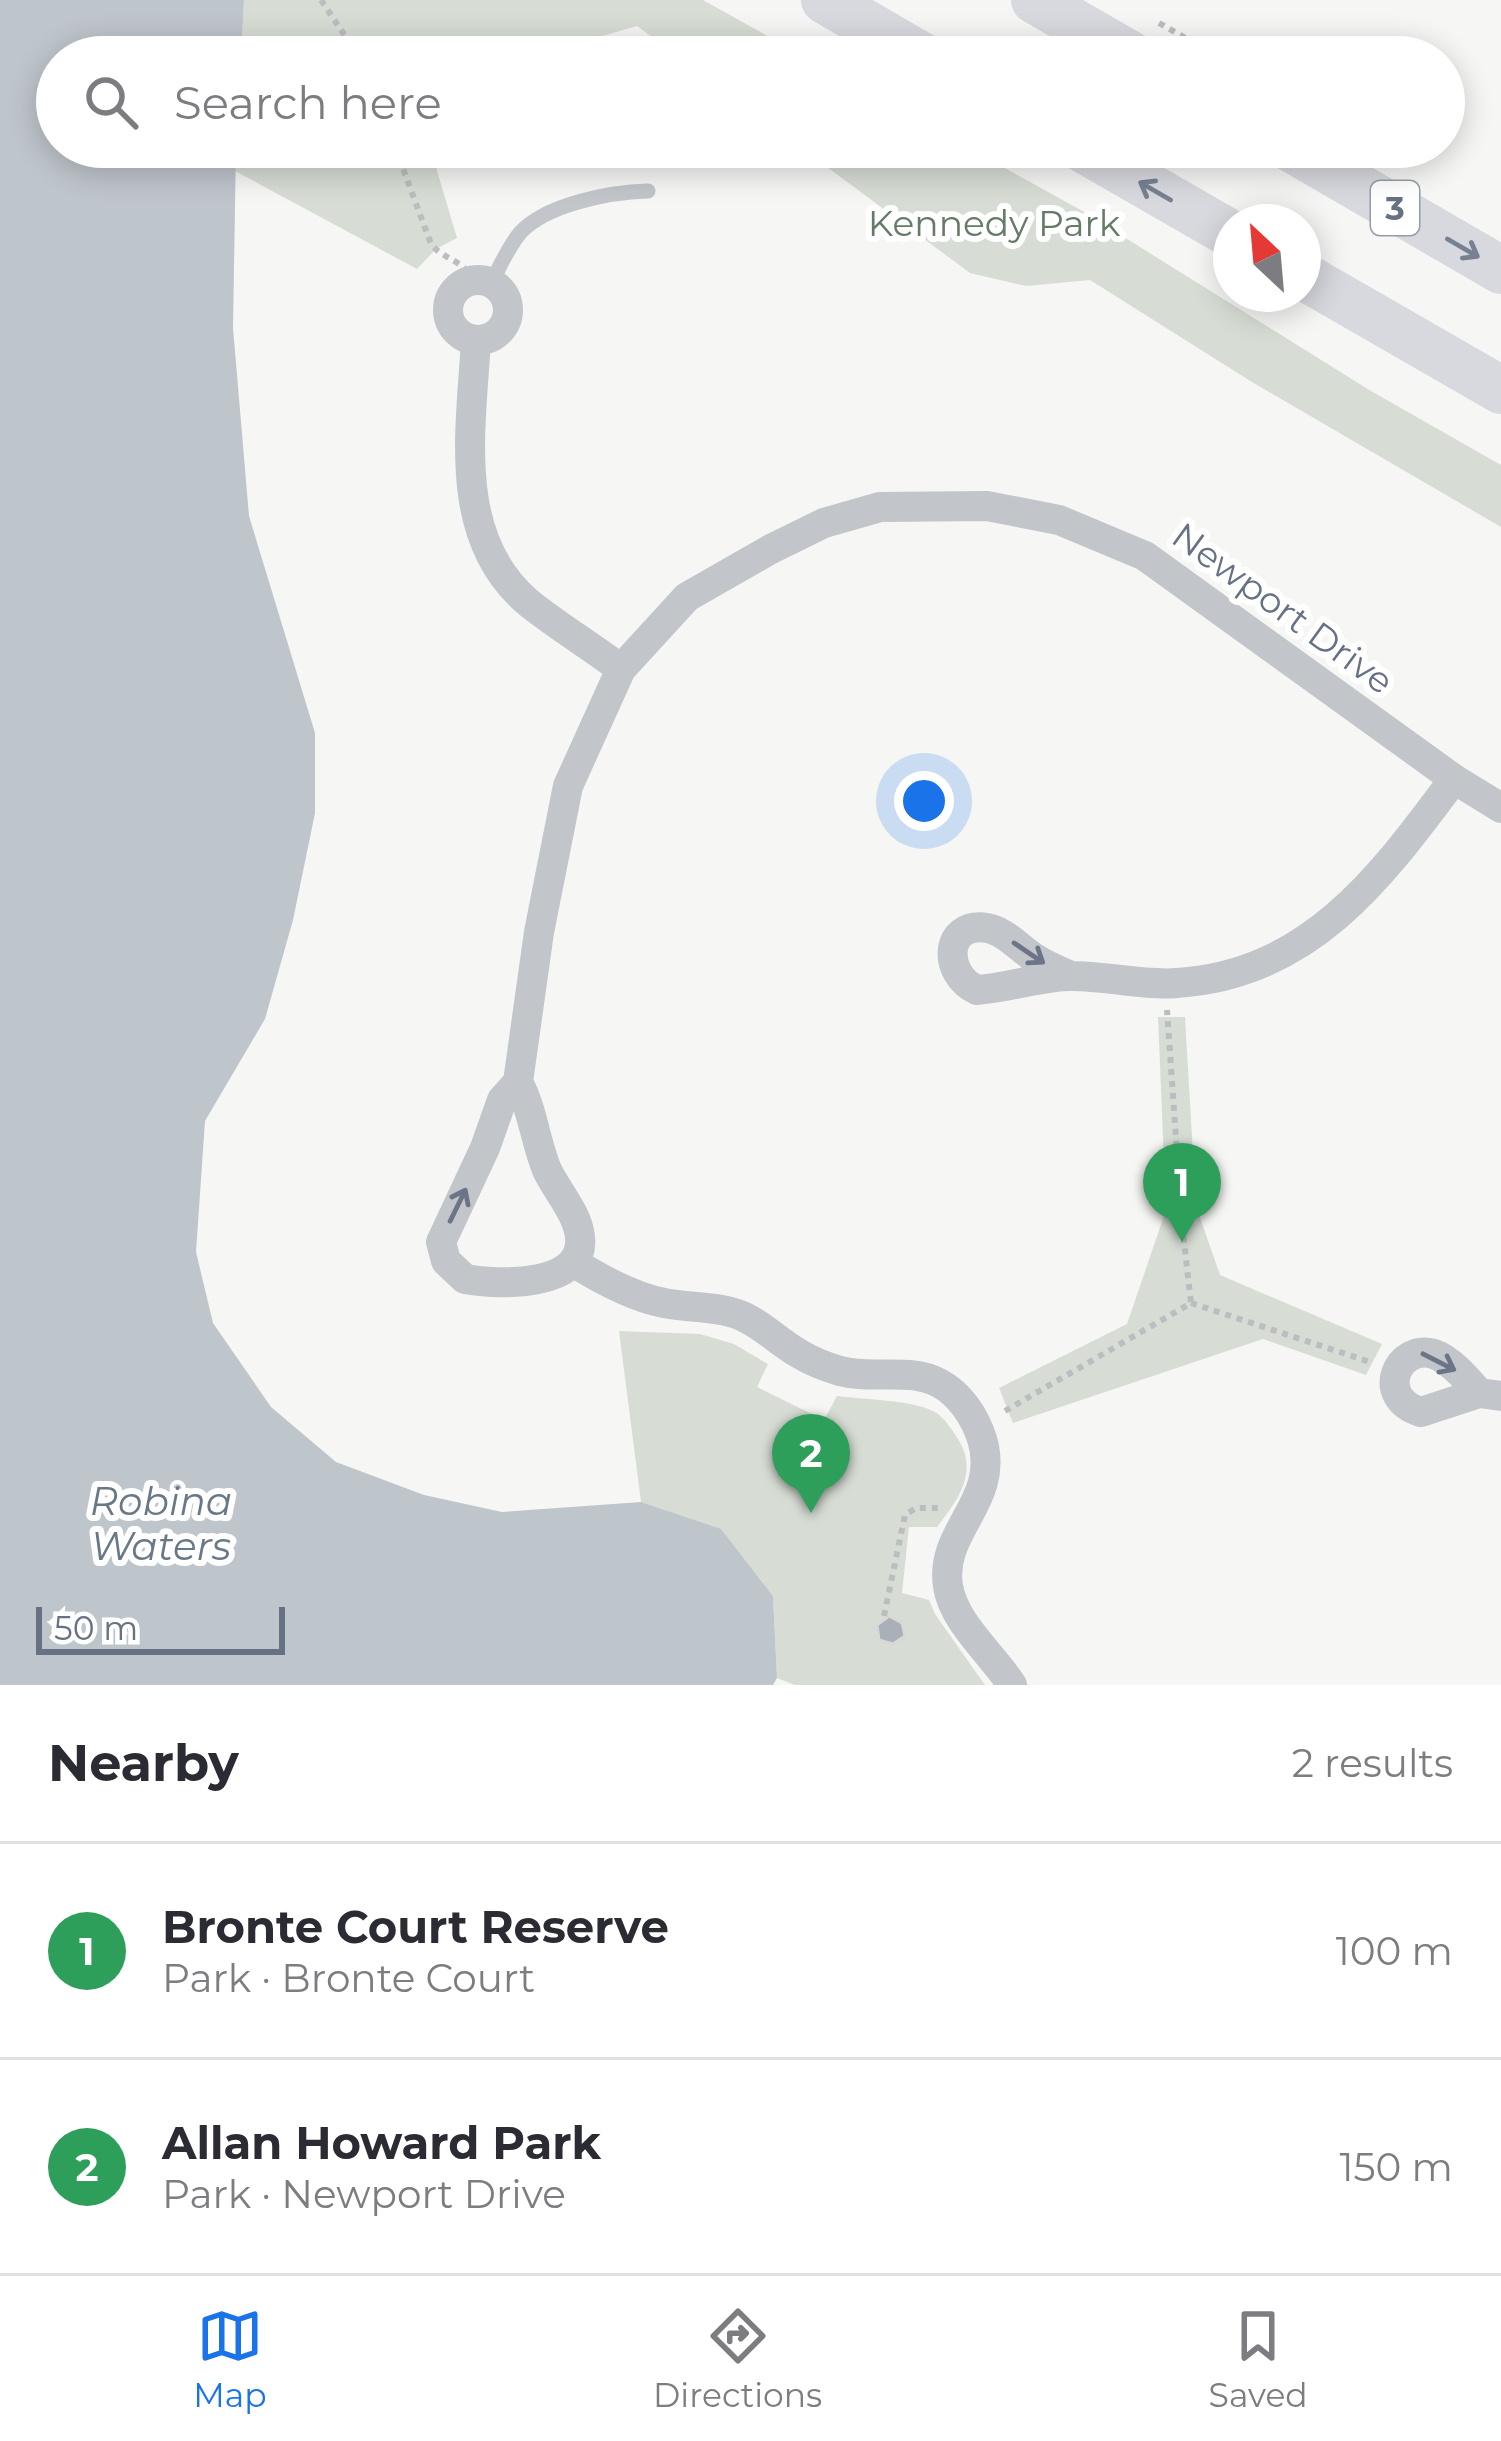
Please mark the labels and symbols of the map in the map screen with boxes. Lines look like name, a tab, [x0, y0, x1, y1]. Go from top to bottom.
one-way arrow	[1139, 178, 1174, 202]
road number: 3	[1371, 181, 1419, 235]
park label: Kennedy Park	[868, 201, 1121, 245]
north arrow	[1213, 204, 1321, 312]
one-way arrow	[1445, 236, 1480, 260]
street label: Newport Drive	[1164, 513, 1402, 703]
your location	[894, 771, 954, 831]
one-way arrow	[1012, 940, 1045, 965]
pin: 1	[1143, 1143, 1221, 1242]
one-way arrow	[448, 1188, 471, 1223]
one-way arrow	[1421, 1352, 1456, 1374]
pin: 2	[772, 1414, 850, 1513]
water label: Robina Waters	[90, 1477, 232, 1570]
scale bar	[36, 1601, 285, 1654]

